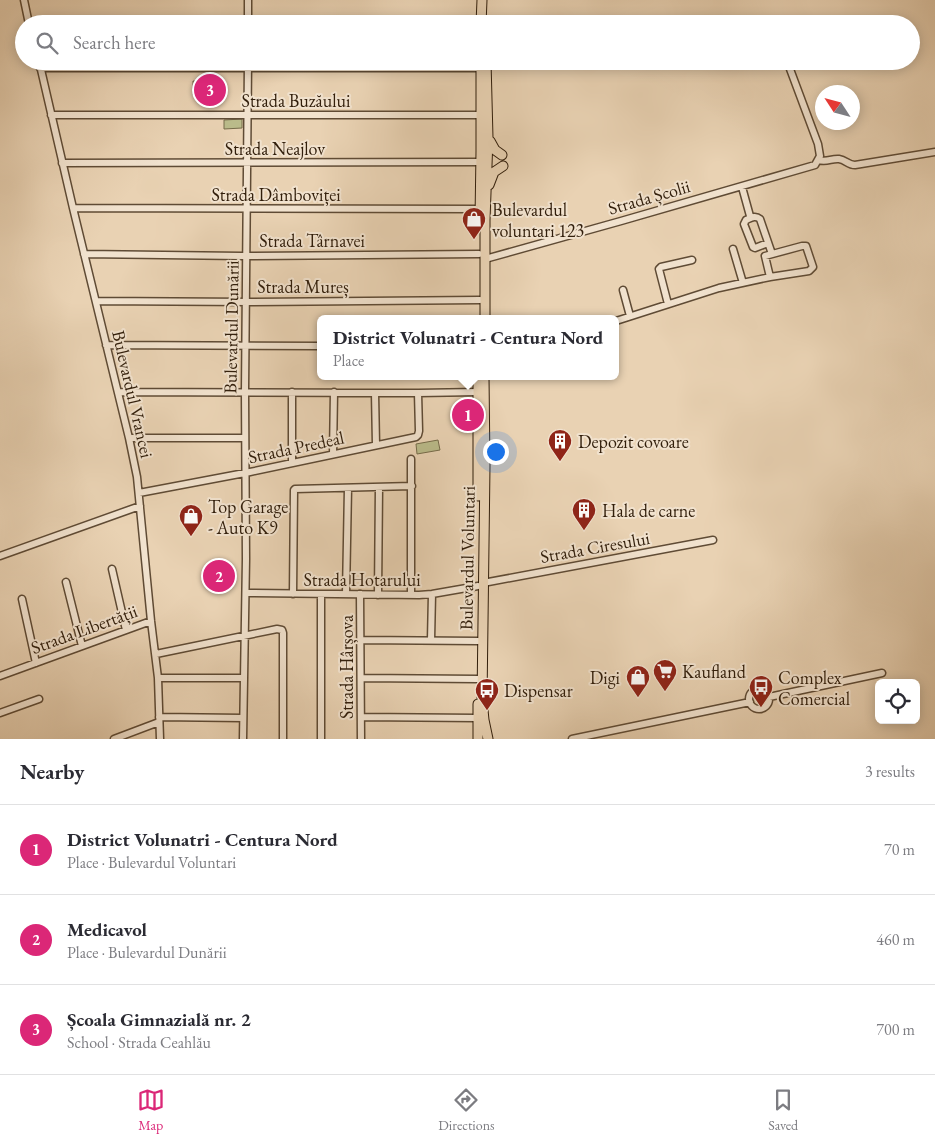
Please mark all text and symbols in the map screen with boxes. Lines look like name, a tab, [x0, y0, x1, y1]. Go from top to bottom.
search box	[15, 15, 920, 70]
icon: search	[33, 29, 61, 57]
text: Search here	[73, 30, 155, 55]
pin: 3	[194, 71, 226, 109]
north arrow	[815, 85, 860, 130]
street label: Strada Buzăului	[242, 89, 351, 112]
street label: Strada Neajlov	[225, 137, 325, 160]
street label: Strada Școlii	[605, 174, 693, 220]
street label: Strada Dâmboviței	[211, 183, 341, 206]
place label: Bulevardul voluntari 123	[492, 198, 584, 242]
shop icon: Bulevardul voluntari 123	[461, 206, 487, 240]
street label: Strada Târnavei	[259, 229, 365, 252]
street label: Bulevardul Dunării	[218, 260, 244, 394]
street label: Strada Mureș	[257, 275, 349, 298]
popup	[317, 315, 619, 380]
text: District Volunatri - Centura Nord	[333, 325, 603, 350]
street label: Bulevardul Vrancei	[107, 328, 159, 461]
text: Place	[333, 350, 364, 371]
pin: 1	[452, 396, 484, 434]
street label: Strada Predeal	[246, 426, 346, 468]
building icon: Depozit covoare	[547, 428, 573, 462]
place label: Depozit covoare	[578, 430, 689, 453]
your location	[483, 439, 509, 465]
street label: Bulevardul Voluntari	[454, 485, 480, 630]
place label: Top Garage - Auto K9	[208, 495, 288, 539]
building icon: Hala de carne	[571, 497, 597, 531]
place label: Hala de carne	[602, 499, 695, 522]
shop icon: Top Garage - Auto K9	[178, 503, 204, 537]
street label: Strada Ciresului	[538, 526, 652, 568]
pin: 2	[203, 557, 235, 595]
street label: Strada Hotarului	[303, 568, 421, 591]
street label: Strada Libertății	[28, 599, 141, 659]
street label: Strada Hârșova	[335, 614, 358, 719]
supermarket icon: Kaufland	[652, 658, 678, 692]
place label: Kaufland	[682, 660, 747, 683]
shop icon: Digi	[625, 664, 651, 698]
place label: Digi	[590, 666, 621, 689]
place label: Complex Comercial	[778, 666, 850, 710]
bus stop icon: Complex Comercial	[748, 674, 774, 708]
bus stop icon: Dispensar	[474, 677, 500, 711]
place label: Dispensar	[504, 679, 573, 702]
map controls	[875, 679, 920, 724]
button: locate	[875, 679, 920, 724]
text: Nearby	[20, 758, 84, 785]
text: 3 results	[865, 761, 915, 782]
text: District Volunatri - Centura Nord	[67, 827, 338, 852]
text: 1	[32, 839, 40, 860]
text: 70 m	[884, 839, 915, 860]
text: Place · Bulevardul Voluntari	[67, 852, 236, 873]
text: Medicavol	[67, 917, 147, 942]
text: 2	[32, 929, 40, 950]
text: 460 m	[876, 929, 915, 950]
text: Place · Bulevardul Dunării	[67, 942, 227, 963]
text: Școala Gimnazială nr. 2	[67, 1007, 251, 1032]
text: 3	[32, 1019, 40, 1040]
text: 700 m	[876, 1019, 915, 1040]
text: School · Strada Ceahlău	[67, 1032, 211, 1053]
tab: Map	[137, 1086, 165, 1134]
tab: Directions	[438, 1086, 495, 1134]
tab: Saved	[768, 1086, 798, 1134]

